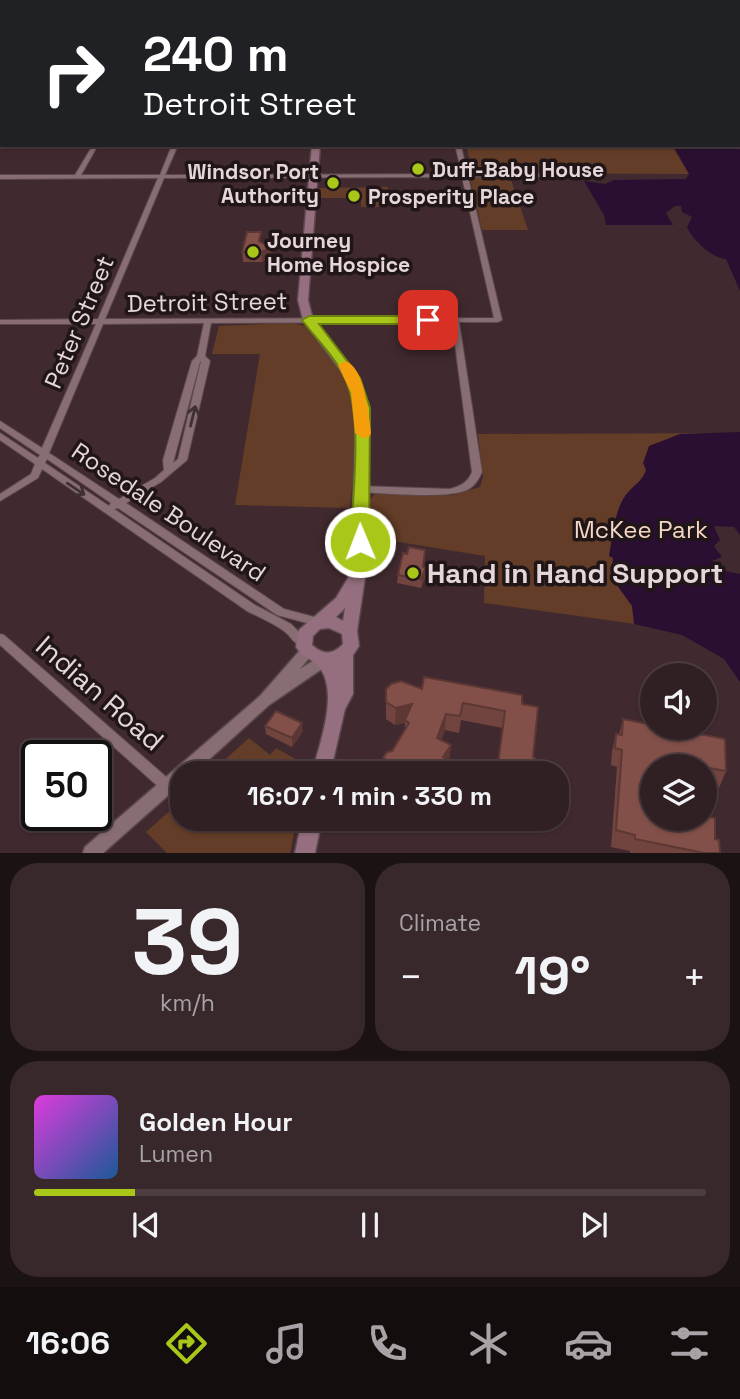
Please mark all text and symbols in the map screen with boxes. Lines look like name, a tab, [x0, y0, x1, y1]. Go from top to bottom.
text: 240 m	[143, 23, 289, 85]
icon: right	[28, 28, 119, 119]
text: Detroit Street	[143, 84, 357, 124]
place label: Duff-Baby House	[432, 156, 604, 183]
place label: Windsor Port Authority	[188, 158, 319, 209]
marker: Duff-Baby House	[410, 161, 426, 177]
marker: Windsor Port Authority	[325, 175, 341, 191]
place label: Prosperity Place	[368, 183, 534, 210]
marker: Prosperity Place	[346, 188, 362, 204]
place label: Journey Home Hospice	[267, 227, 410, 278]
marker: Journey Home Hospice	[245, 244, 261, 260]
street label: Peter Street	[37, 251, 121, 393]
street label: Detroit Street	[126, 285, 288, 319]
pin	[398, 290, 458, 350]
icon: arrive	[409, 301, 447, 339]
one-way arrow	[187, 405, 200, 428]
street label: Rosedale Boulevard	[66, 435, 272, 589]
one-way arrow	[66, 482, 86, 496]
position arrow	[323, 505, 397, 579]
park label: McKee Park	[574, 514, 708, 545]
place label: Hand in Hand Support	[427, 555, 723, 591]
marker: Hand in Hand Support	[405, 565, 421, 581]
street label: Indian Road	[29, 628, 171, 758]
map controls	[640, 663, 717, 831]
button: sound	[640, 663, 717, 740]
speed limit sign: 50	[21, 740, 112, 831]
button: layers	[640, 754, 717, 831]
text: 16:07 · 1 min · 330 m	[247, 779, 492, 813]
text: 39	[132, 884, 243, 1001]
text: Climate	[399, 908, 481, 938]
text: 19°	[514, 943, 591, 1009]
text: −	[399, 953, 423, 1001]
text: +	[682, 953, 706, 1001]
text: km/h	[160, 988, 215, 1018]
text: Golden Hour	[139, 1105, 293, 1139]
text: Lumen	[139, 1139, 213, 1169]
icon: previous	[127, 1206, 165, 1244]
icon: pause	[351, 1206, 389, 1244]
icon: next	[575, 1206, 613, 1244]
icon: directions	[162, 1319, 211, 1368]
icon: music	[262, 1319, 311, 1368]
icon: phone	[363, 1319, 412, 1368]
icon: climate	[464, 1319, 513, 1368]
icon: car	[564, 1319, 613, 1368]
icon: filters	[665, 1319, 714, 1368]
text: 16:06	[26, 1323, 110, 1363]

